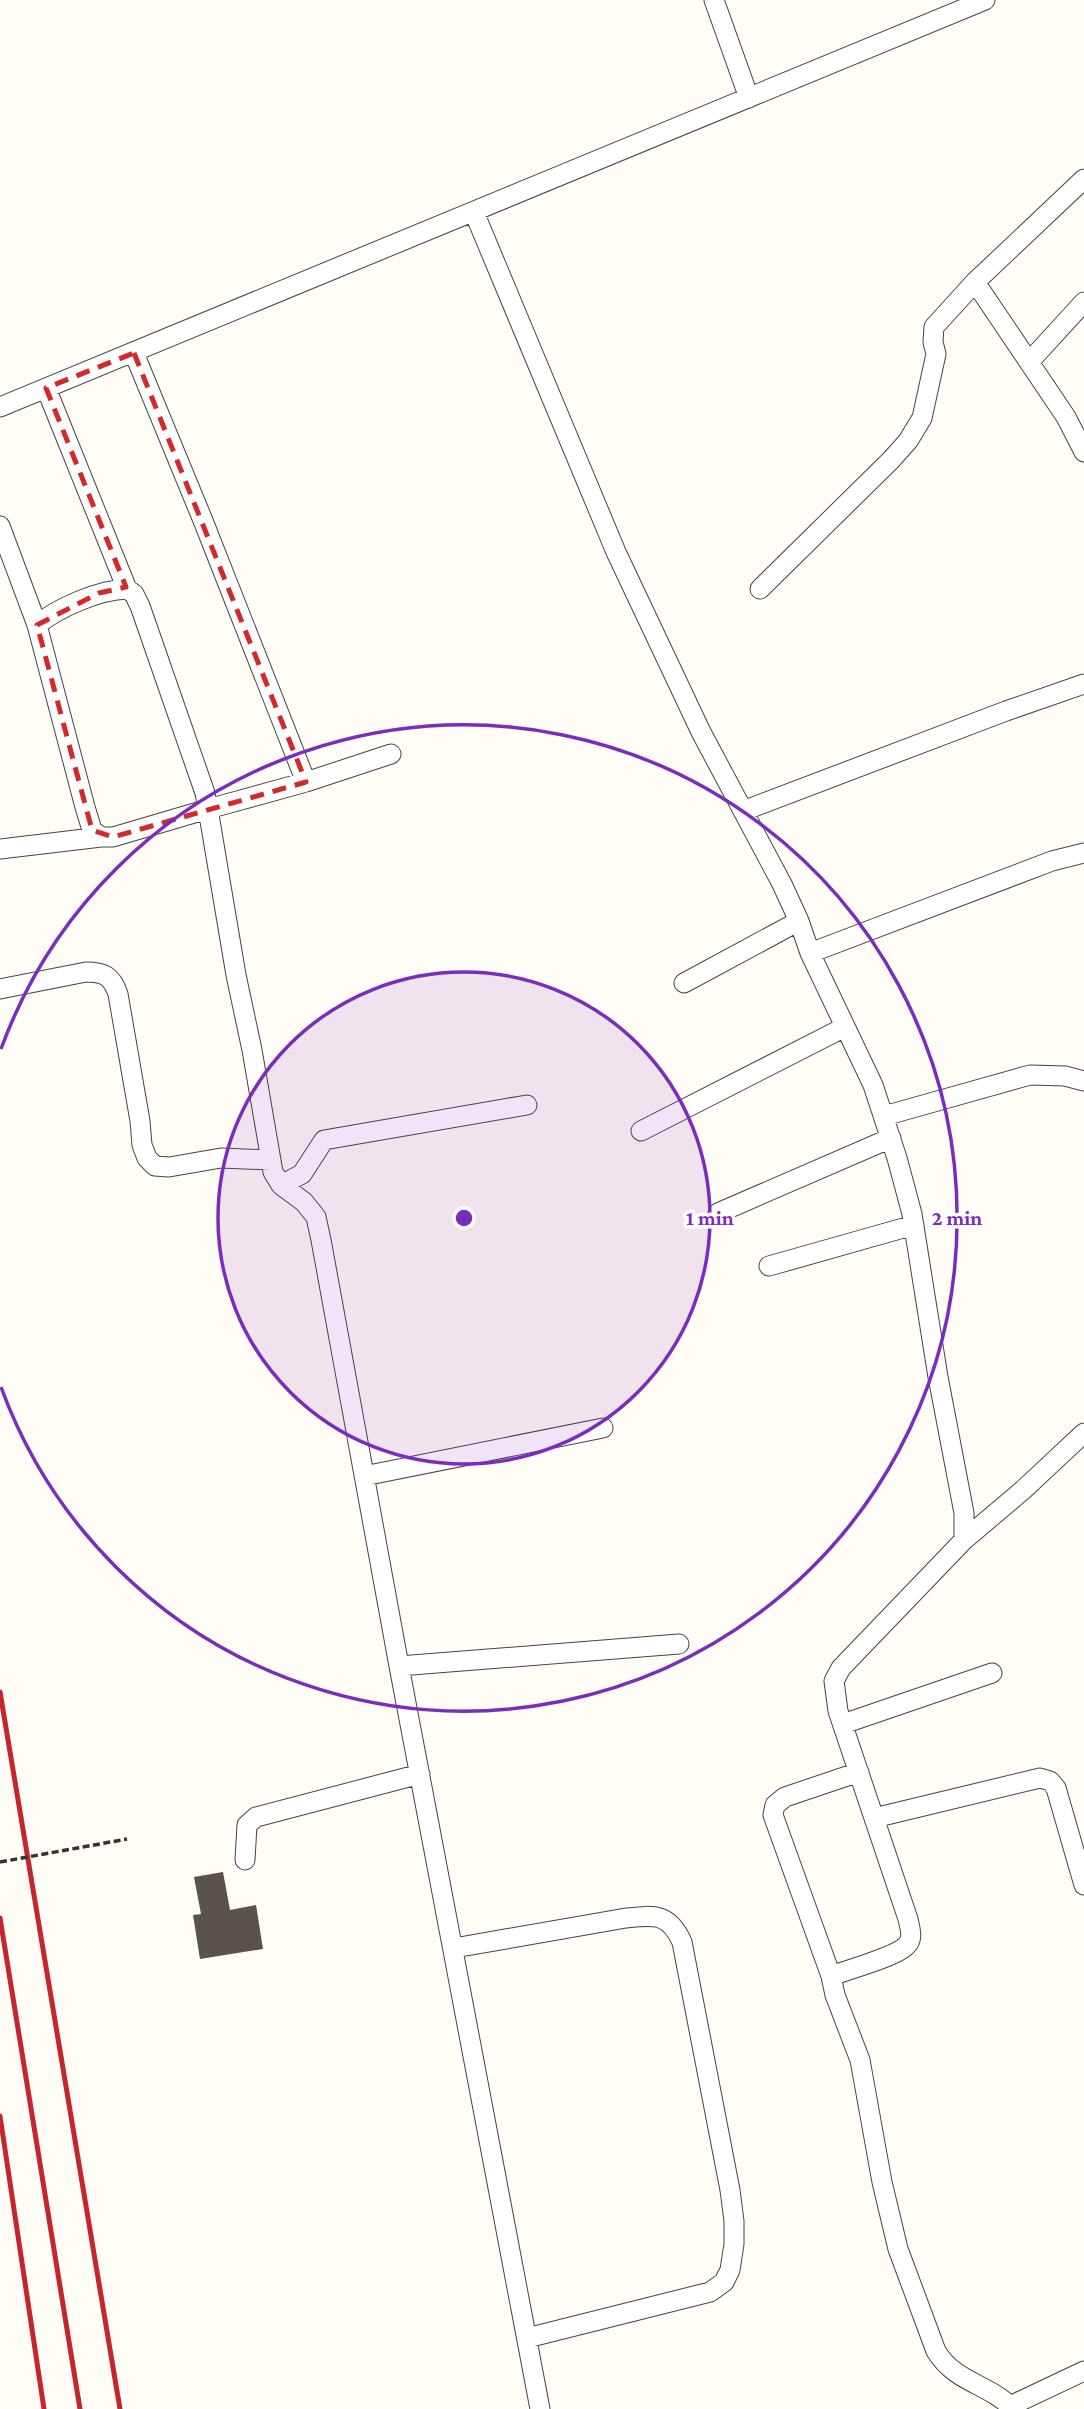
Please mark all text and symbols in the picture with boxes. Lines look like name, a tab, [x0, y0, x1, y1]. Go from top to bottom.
centre of rings	[452, 1206, 476, 1230]
text: 1 min	[686, 1206, 734, 1230]
text: 2 min	[932, 1206, 982, 1230]

